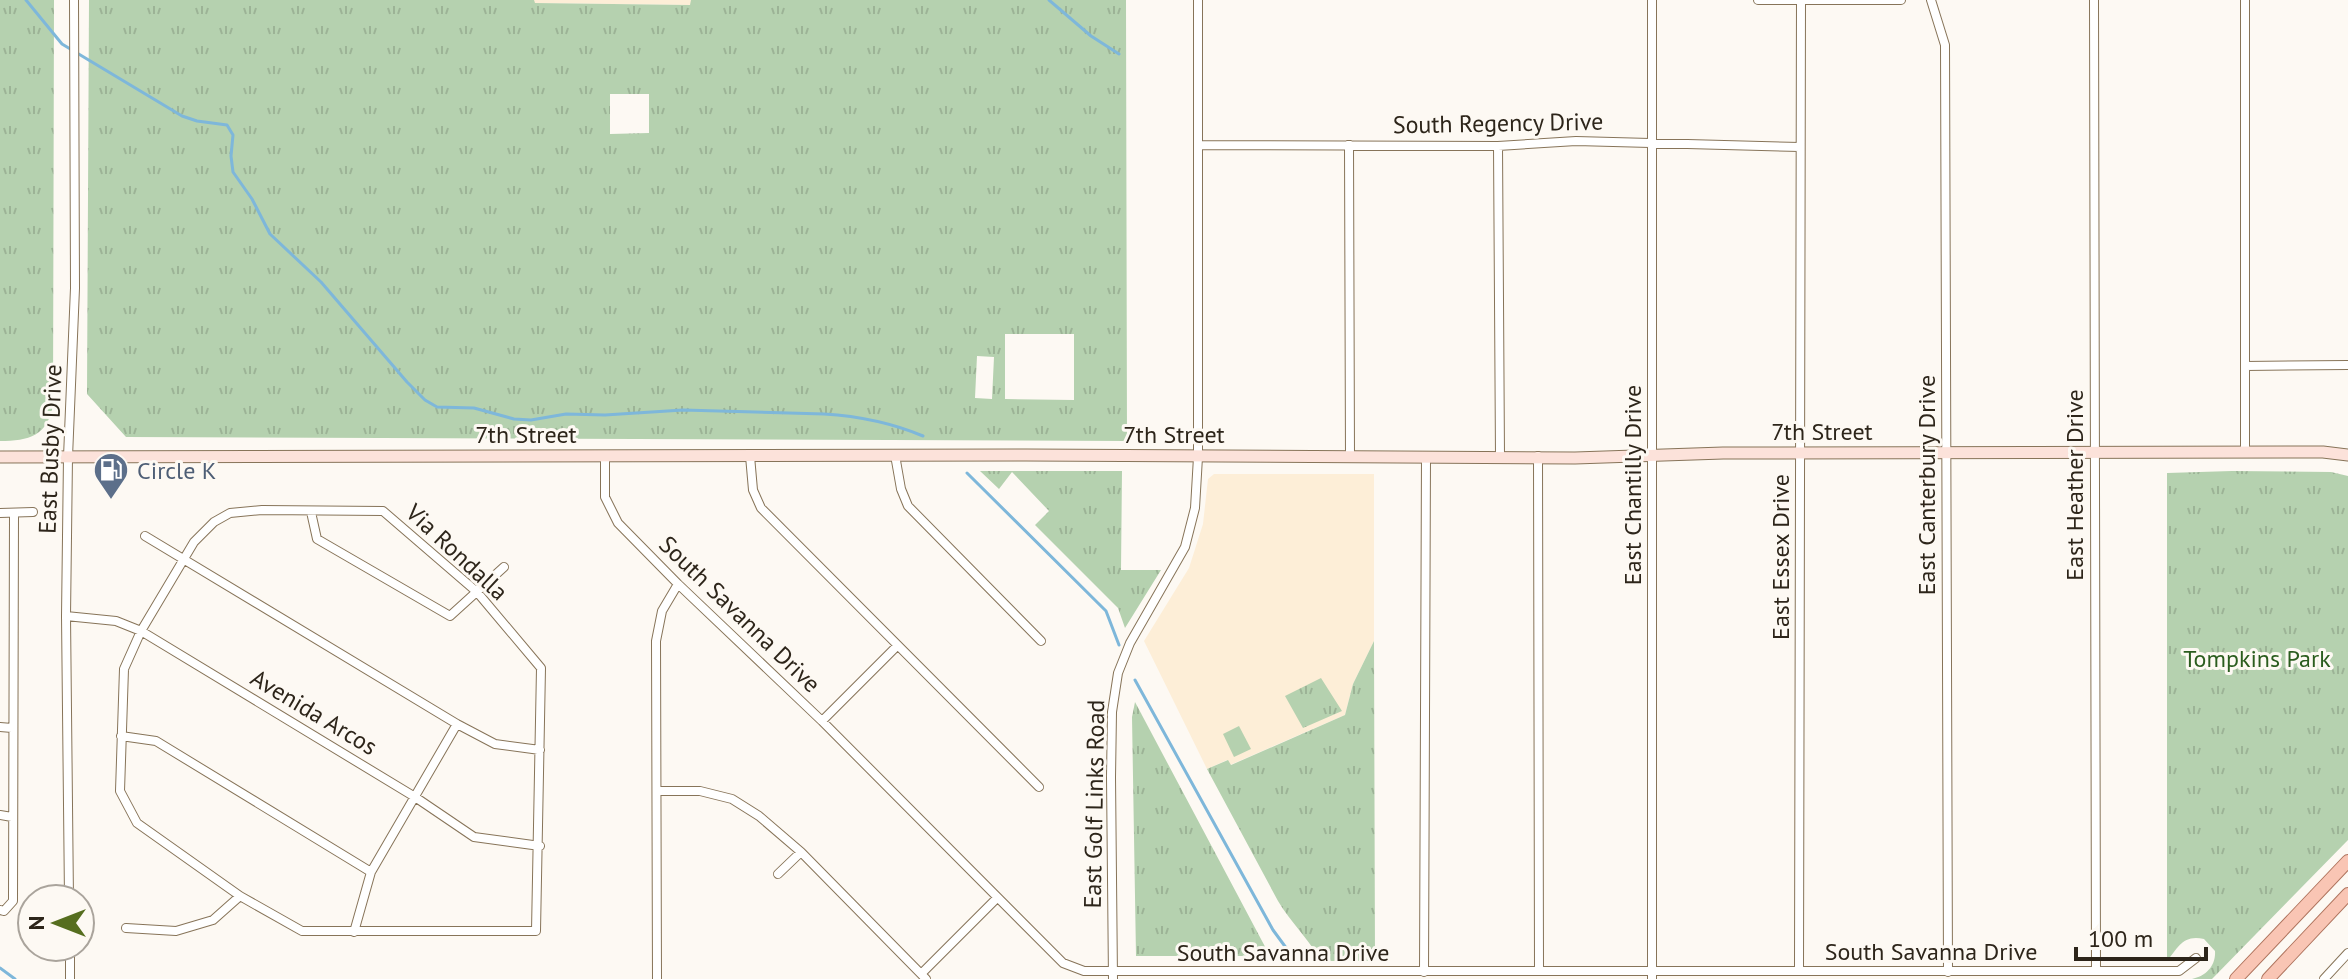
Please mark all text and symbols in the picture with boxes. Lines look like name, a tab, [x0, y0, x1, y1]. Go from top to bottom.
street label: South Regency Drive	[1392, 106, 1604, 140]
street label: East Busby Drive	[32, 364, 68, 534]
street label: East Canterbury Drive	[1911, 375, 1942, 595]
street label: East Chantilly Drive	[1617, 385, 1648, 585]
street label: East Heather Drive	[2059, 389, 2090, 581]
street label: 7th Street	[1771, 416, 1873, 447]
street label: 7th Street	[475, 419, 577, 450]
street label: 7th Street	[1123, 419, 1225, 450]
fuel station icon: Circle K	[92, 451, 130, 501]
place label: Circle K	[137, 455, 216, 486]
street label: East Essex Drive	[1765, 474, 1796, 640]
street label: Via Rondalla	[399, 496, 514, 607]
street label: South Savanna Drive	[653, 529, 827, 699]
park label: Tompkins Park	[2183, 643, 2331, 674]
street label: Avenida Arcos	[245, 662, 383, 762]
street label: East Golf Links Road	[1077, 699, 1111, 909]
north arrow	[16, 883, 96, 963]
scale bar	[2076, 911, 2206, 961]
text: N	[22, 916, 50, 930]
text: 100 m	[2088, 923, 2153, 954]
street label: South Savanna Drive	[1825, 936, 2037, 967]
street label: South Savanna Drive	[1177, 937, 1389, 968]

